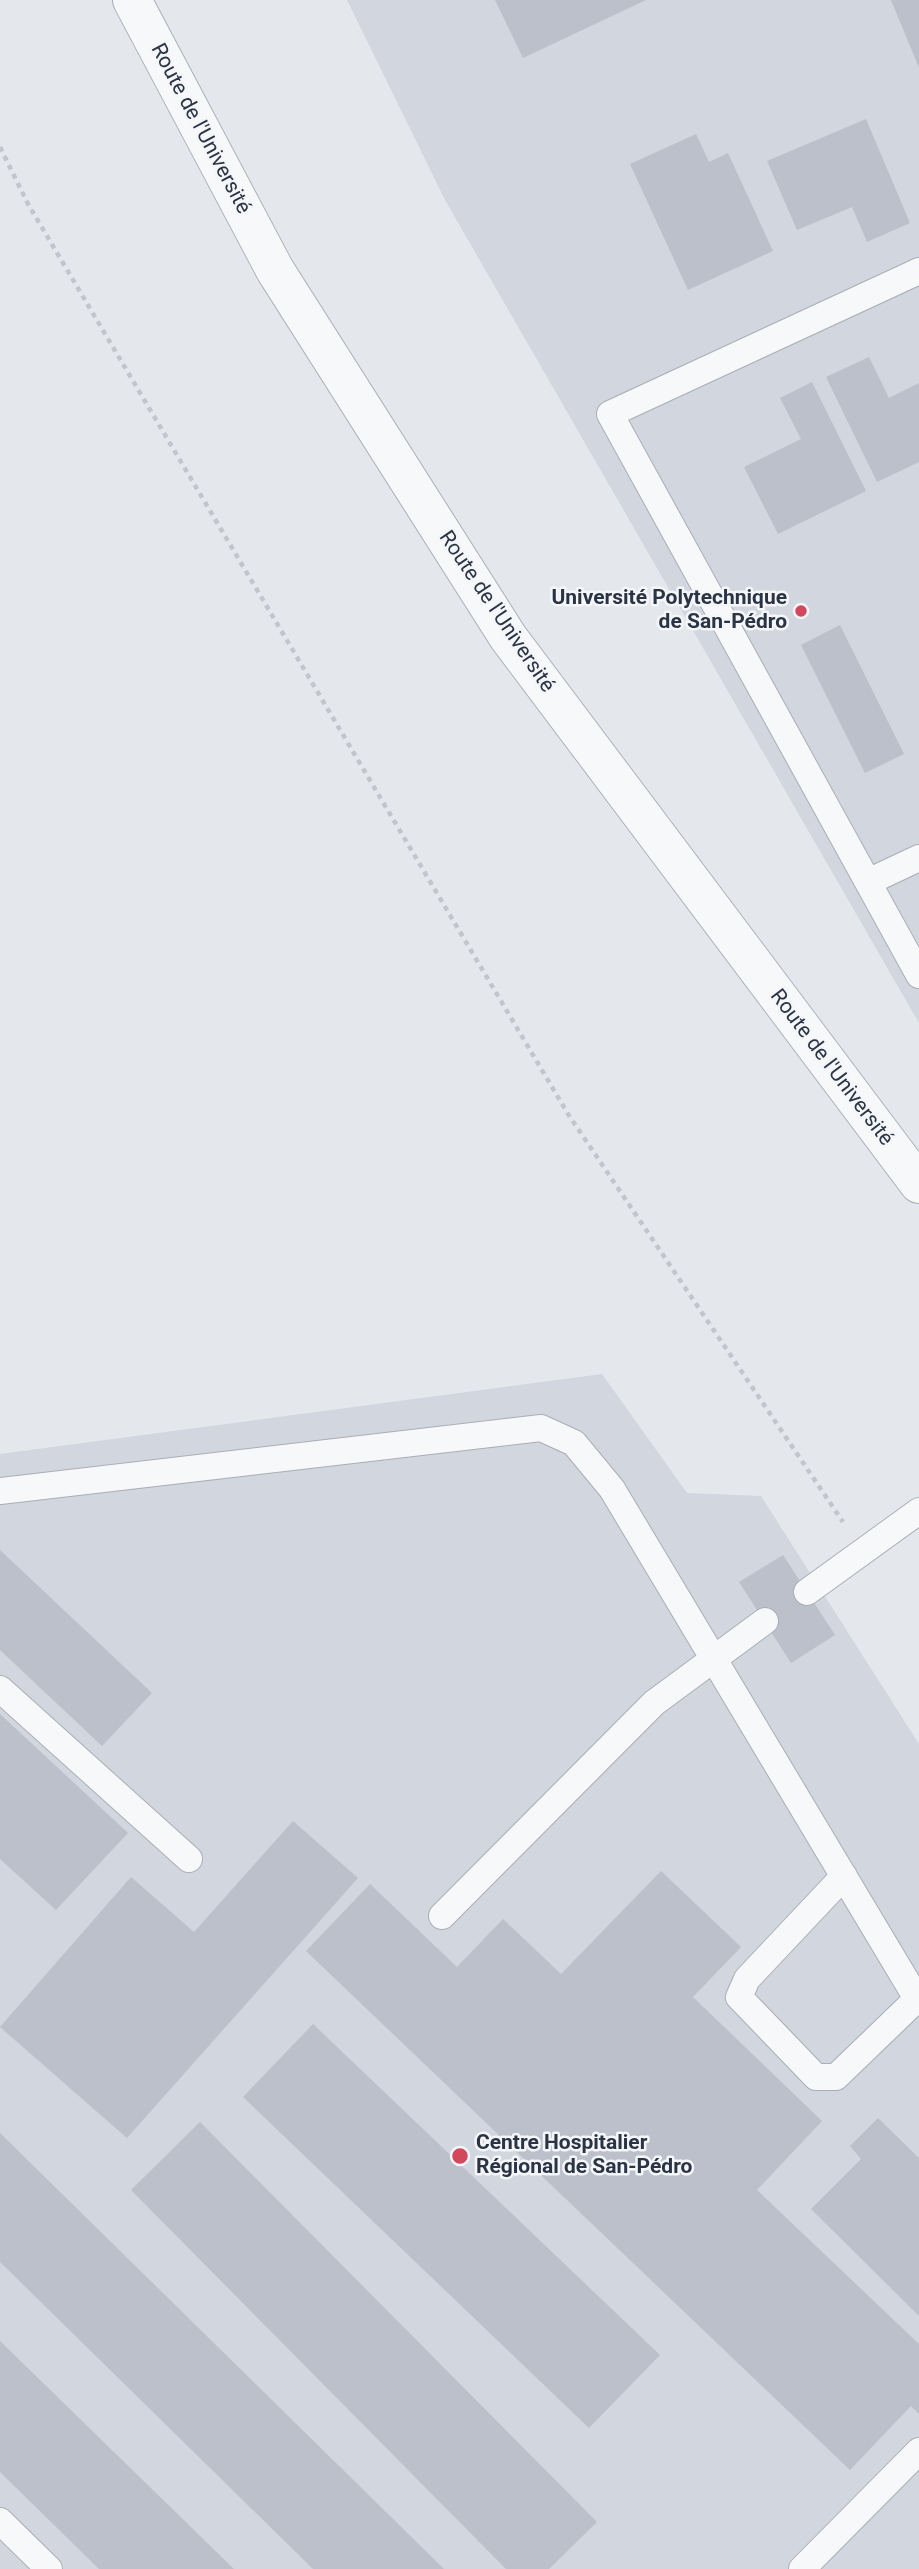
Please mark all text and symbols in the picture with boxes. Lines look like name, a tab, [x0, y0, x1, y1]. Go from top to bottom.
street label: Route de l'Université	[144, 40, 256, 218]
street label: Route de l'Université	[433, 527, 559, 697]
place label: Université Polytechnique de San-Pédro	[551, 586, 787, 636]
marker: Université Polytechnique de San-Pédro	[793, 603, 809, 619]
street label: Route de l'Université	[764, 985, 898, 1151]
place label: Centre Hospitalier Régional de San-Pédro	[476, 2131, 692, 2181]
marker: Centre Hospitalier Régional de San-Pédro	[450, 2146, 470, 2166]

